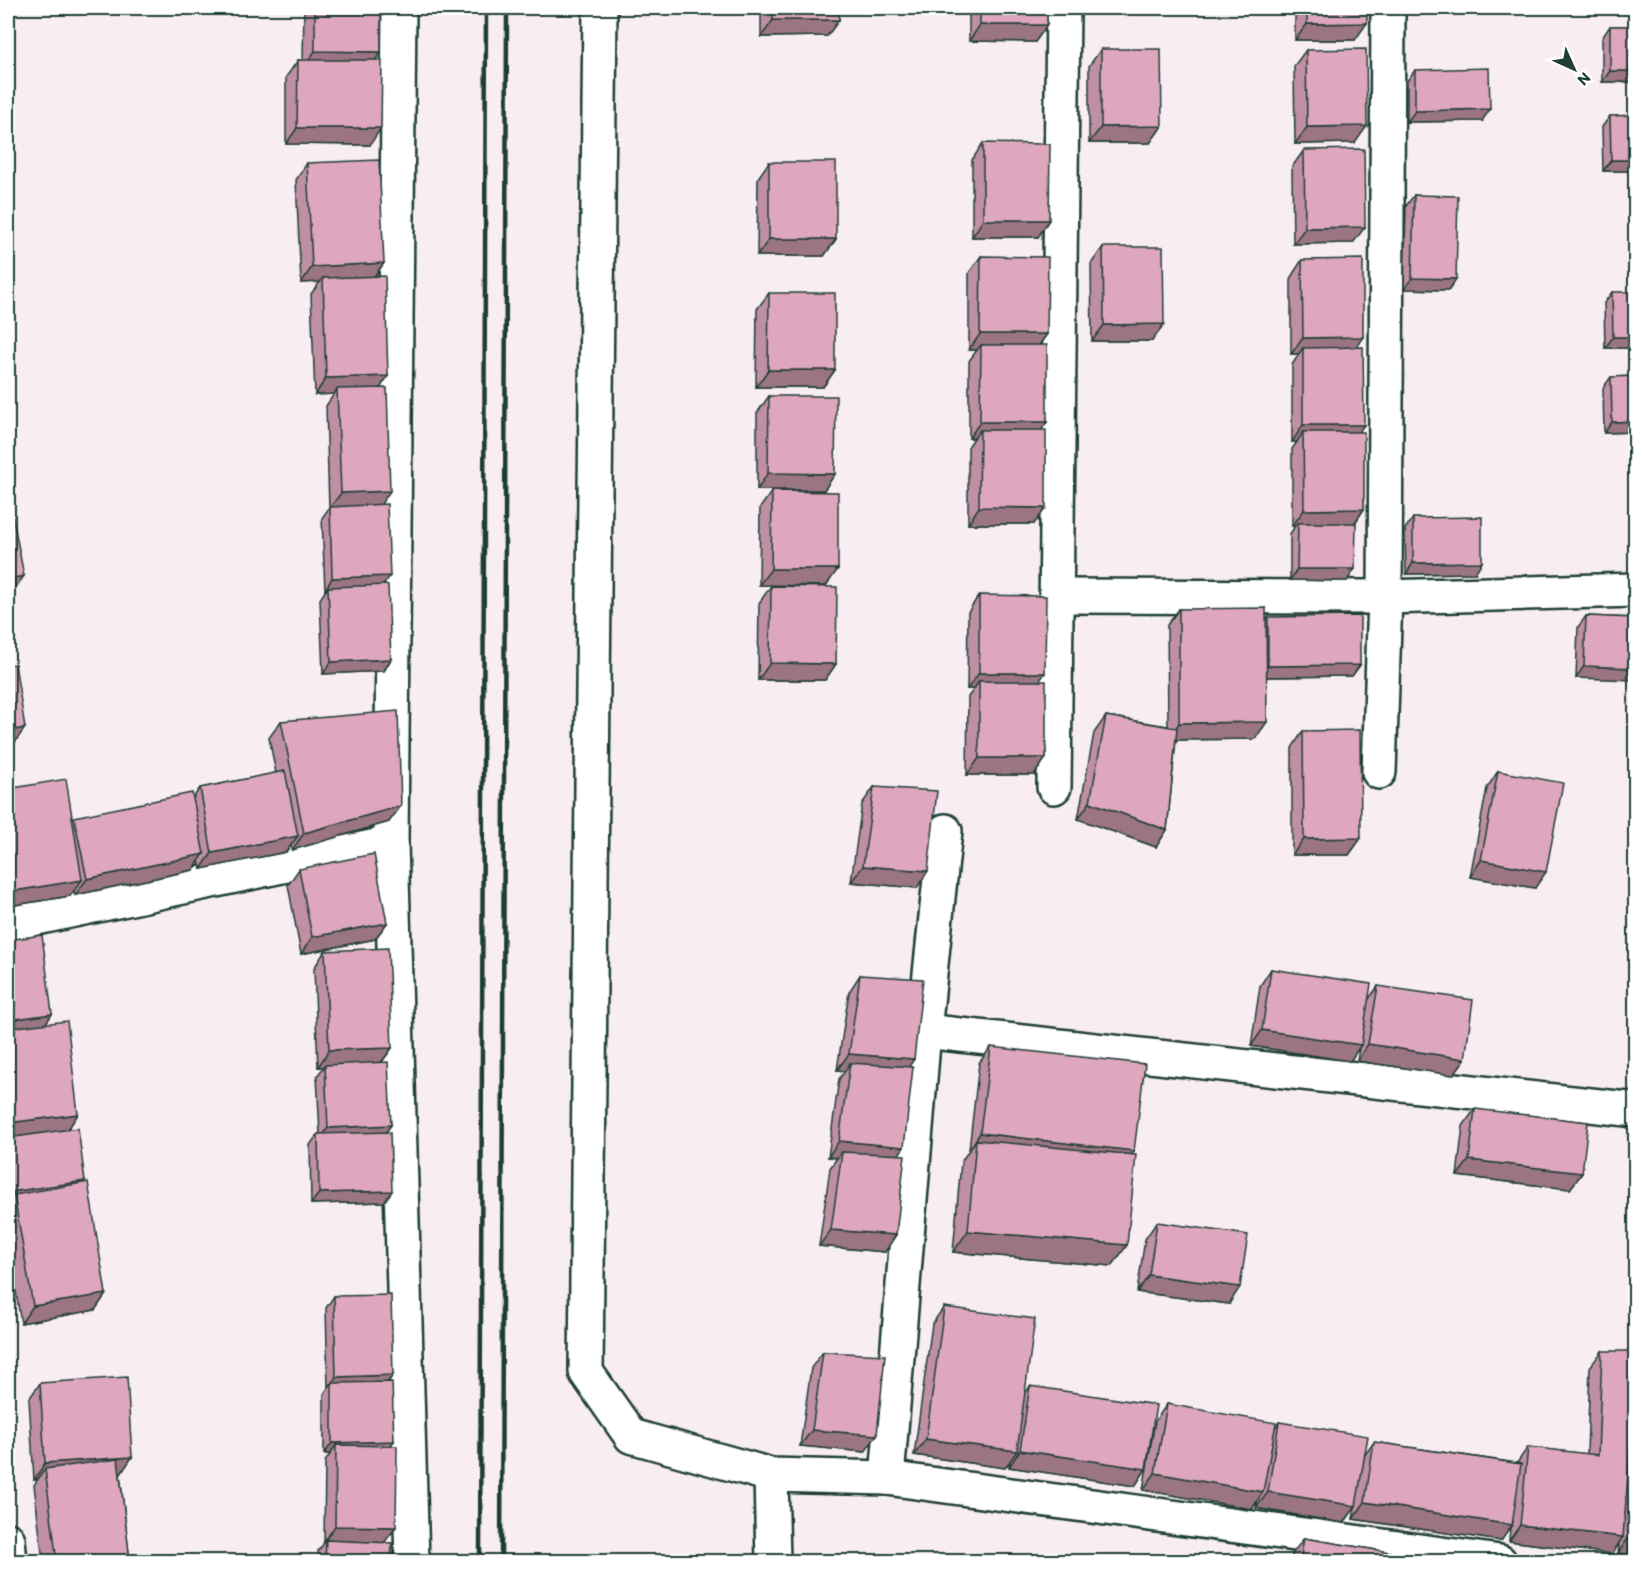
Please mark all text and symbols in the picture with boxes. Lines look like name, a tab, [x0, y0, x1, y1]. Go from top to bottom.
north arrow	[1544, 39, 1604, 99]
text: N	[1574, 69, 1595, 90]

